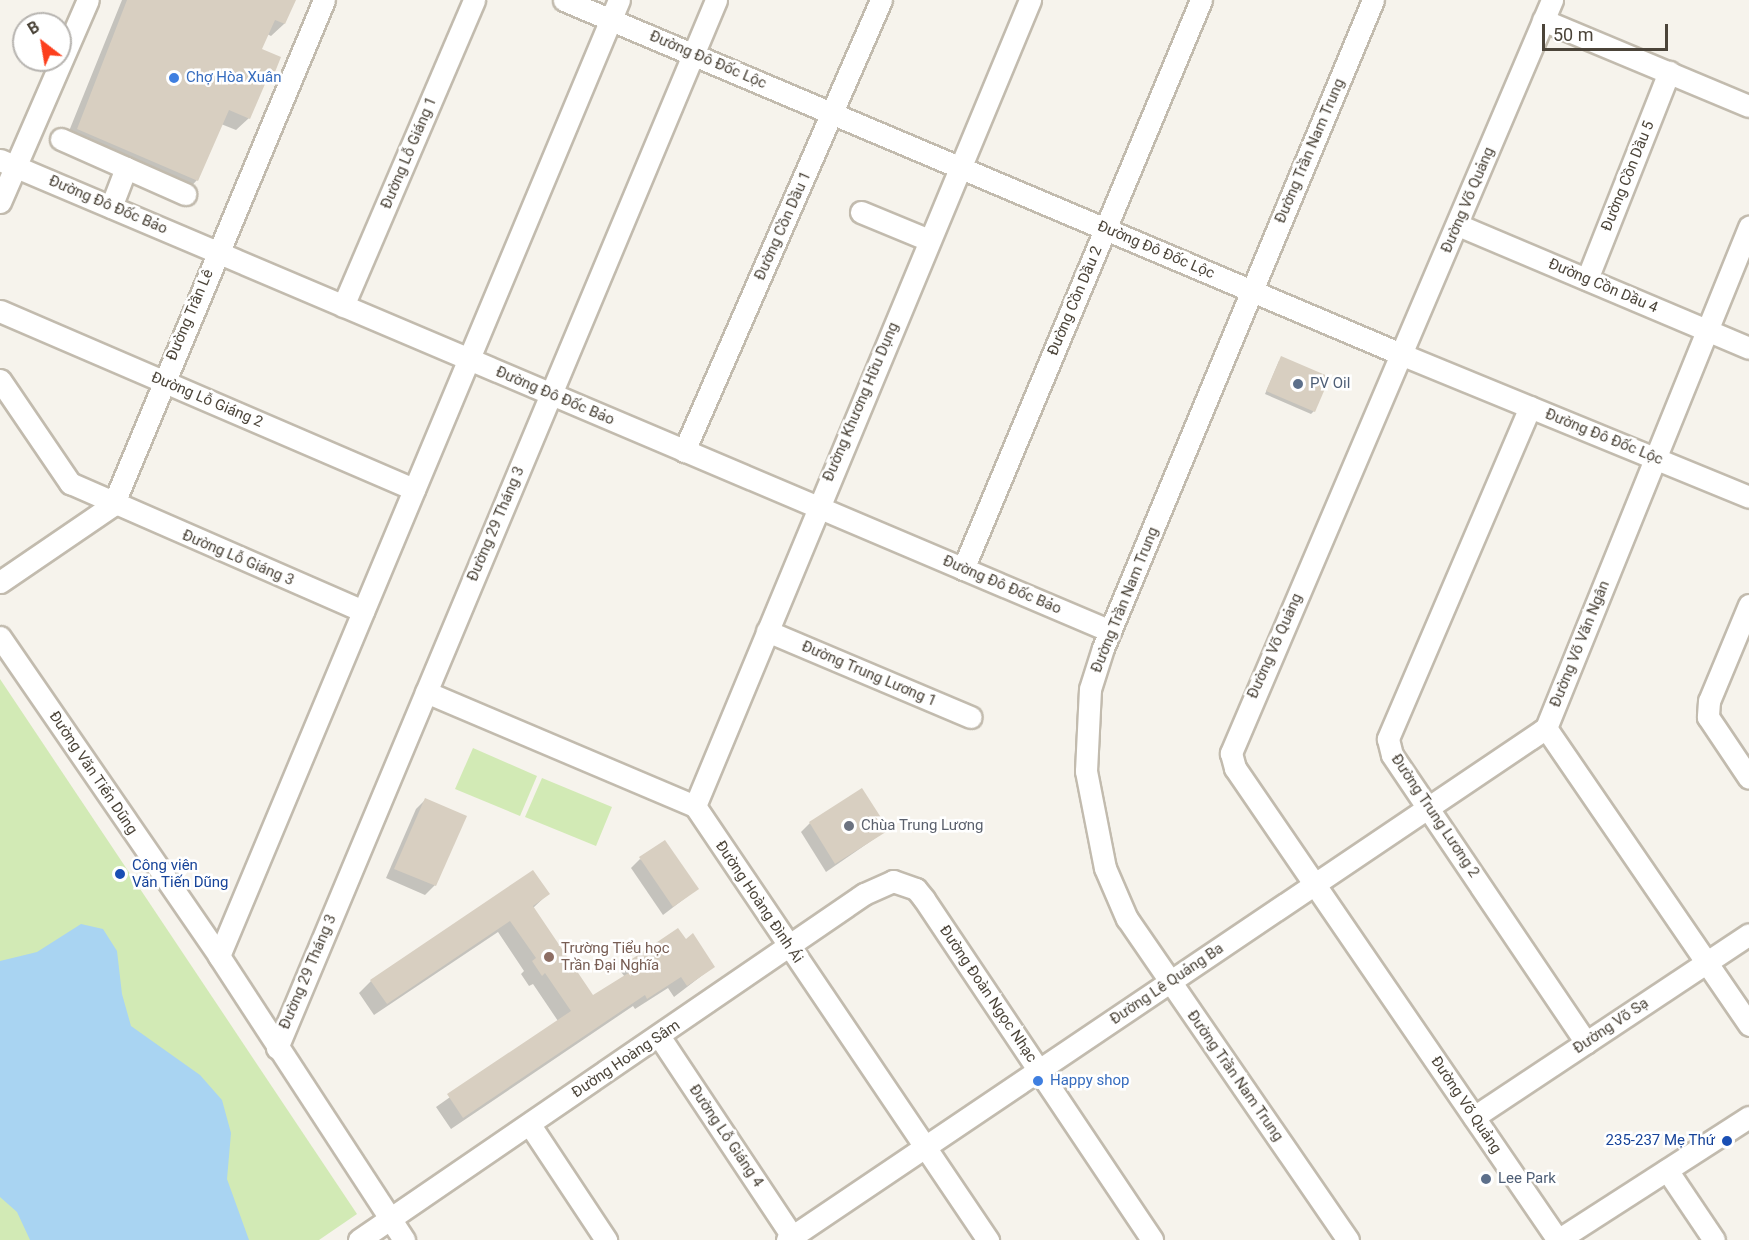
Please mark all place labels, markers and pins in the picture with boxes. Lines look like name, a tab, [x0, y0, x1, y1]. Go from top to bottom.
place label: Chợ Hòa Xuân	[186, 69, 281, 87]
marker: Chợ Hòa Xuân	[167, 71, 181, 85]
place label: PV Oil	[1310, 375, 1350, 393]
marker: PV Oil	[1291, 377, 1305, 391]
place label: Chùa Trung Lương	[861, 817, 984, 835]
marker: Chùa Trung Lương	[842, 819, 856, 833]
place label: Công viên Văn Tiến Dũng	[132, 856, 229, 891]
marker: Công viên Văn Tiến Dũng	[113, 867, 127, 881]
place label: Trường Tiểu học Trần Đại Nghĩa	[561, 939, 670, 974]
marker: Trường Tiểu học Trần Đại Nghĩa	[542, 950, 556, 964]
place label: Happy shop	[1050, 1072, 1129, 1090]
marker: Happy shop	[1031, 1074, 1045, 1088]
place label: 235-237 Mẹ Thứ	[1605, 1132, 1715, 1150]
marker: 235-237 Mẹ Thứ	[1720, 1134, 1734, 1148]
place label: Lee Park	[1498, 1170, 1556, 1188]
marker: Lee Park	[1479, 1172, 1493, 1186]

